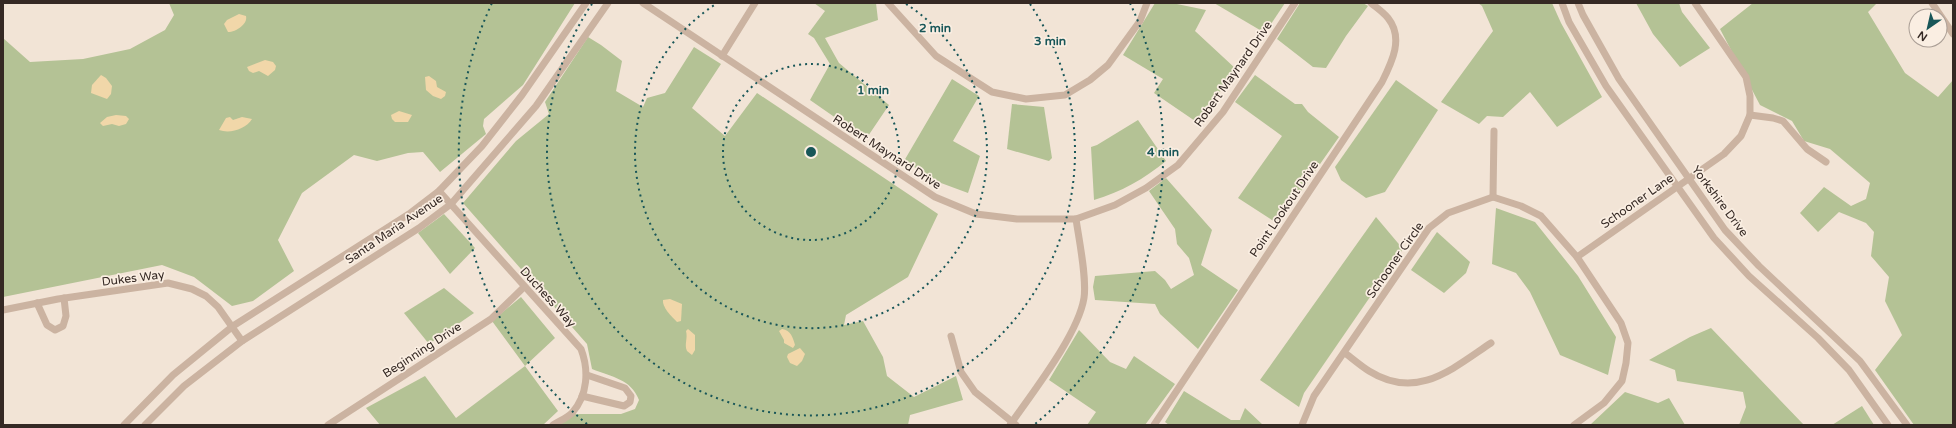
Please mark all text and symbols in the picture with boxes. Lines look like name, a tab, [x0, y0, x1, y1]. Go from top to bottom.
north arrow	[1908, 8, 1948, 48]
street label: Robert Maynard Drive	[1191, 18, 1275, 130]
text: 2 min	[919, 21, 951, 35]
text: N	[1915, 28, 1930, 44]
text: 3 min	[1034, 34, 1066, 48]
text: 1 min	[857, 83, 889, 97]
street label: Robert Maynard Drive	[830, 112, 944, 192]
centre of rings	[804, 145, 818, 159]
text: 4 min	[1147, 145, 1179, 159]
street label: Point Lookout Drive	[1247, 158, 1321, 260]
street label: Yorkshire Drive	[1689, 163, 1751, 239]
street label: Schooner Lane	[1598, 171, 1676, 231]
street label: Santa Maria Avenue	[343, 191, 446, 267]
street label: Schooner Circle	[1364, 219, 1426, 301]
street label: Duchess Way	[517, 264, 579, 330]
street label: Dukes Way	[101, 267, 166, 289]
street label: Beginning Drive	[380, 319, 464, 381]

